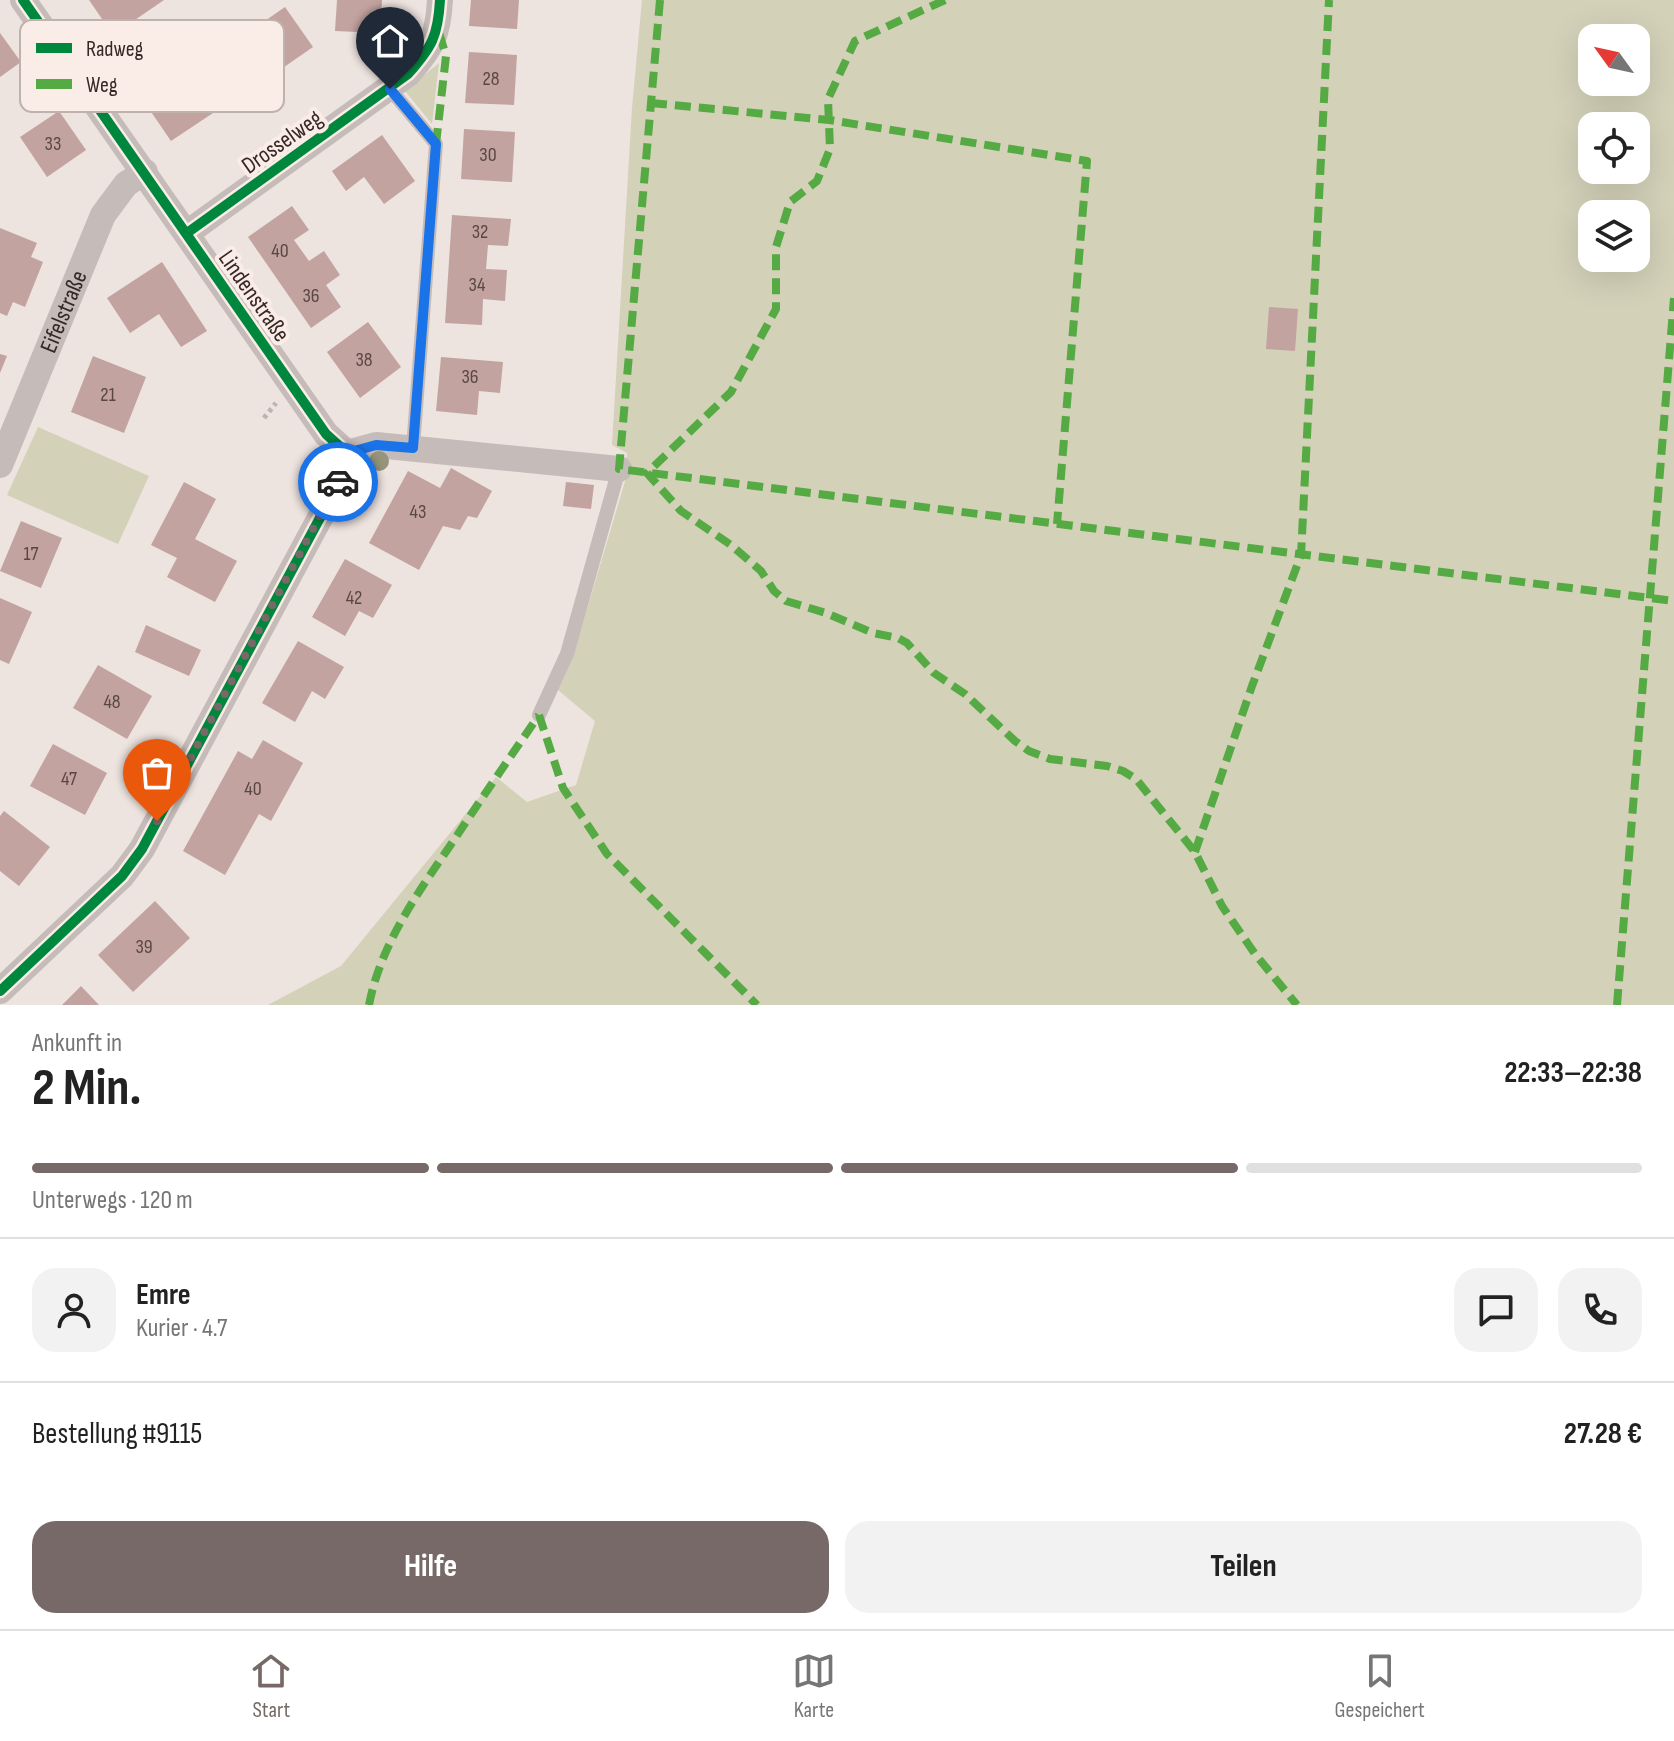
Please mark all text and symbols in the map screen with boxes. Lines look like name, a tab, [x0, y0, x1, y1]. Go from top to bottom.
pin	[356, 7, 424, 89]
icon: home	[368, 19, 412, 63]
legend	[20, 20, 284, 112]
north arrow	[1578, 24, 1650, 96]
map controls	[1578, 24, 1650, 272]
text: Radweg	[86, 36, 144, 63]
house number: 28	[483, 67, 500, 91]
text: Weg	[86, 72, 118, 99]
street label: Drosselweg	[236, 104, 328, 180]
button: locate	[1578, 112, 1650, 184]
house number: 33	[45, 132, 61, 156]
house number: 30	[479, 143, 497, 167]
button: layers	[1578, 200, 1650, 272]
house number: 32	[472, 220, 488, 244]
house number: 40	[271, 239, 289, 263]
street label: Lindenstraße	[212, 245, 296, 347]
street label: Eifelstraße	[33, 266, 93, 357]
house number: 34	[469, 273, 485, 297]
house number: 36	[302, 284, 320, 308]
house number: 38	[355, 348, 373, 372]
house number: 36	[461, 365, 479, 389]
house number: 21	[100, 383, 116, 407]
courier	[298, 442, 378, 522]
icon: car	[316, 460, 360, 504]
house number: 43	[410, 500, 426, 524]
house number: 17	[24, 542, 38, 566]
house number: 42	[346, 586, 362, 610]
house number: 48	[103, 690, 121, 714]
pin	[123, 739, 191, 821]
icon: bag	[135, 751, 179, 795]
house number: 47	[61, 767, 77, 791]
house number: 40	[244, 777, 262, 801]
house number: 39	[135, 935, 153, 959]
text: Ankunft in	[32, 1028, 122, 1059]
text: 22:33–22:38	[1504, 1055, 1642, 1091]
text: 2 Min.	[32, 1057, 141, 1120]
text: Unterwegs · 120 m	[32, 1185, 193, 1216]
button: person	[32, 1268, 116, 1352]
button: chat	[1454, 1268, 1538, 1352]
button: phone	[1558, 1268, 1642, 1352]
text: Emre	[136, 1277, 191, 1313]
text: Kurier · 4.7	[136, 1313, 227, 1344]
text: Bestellung #9115	[32, 1416, 202, 1452]
text: 27.28 €	[1564, 1416, 1642, 1452]
button: Hilfe	[32, 1521, 829, 1613]
button: Teilen	[845, 1521, 1642, 1613]
tab: Start	[249, 1649, 293, 1724]
tab: Karte	[792, 1649, 836, 1724]
tab: Gespeichert	[1335, 1649, 1425, 1724]

